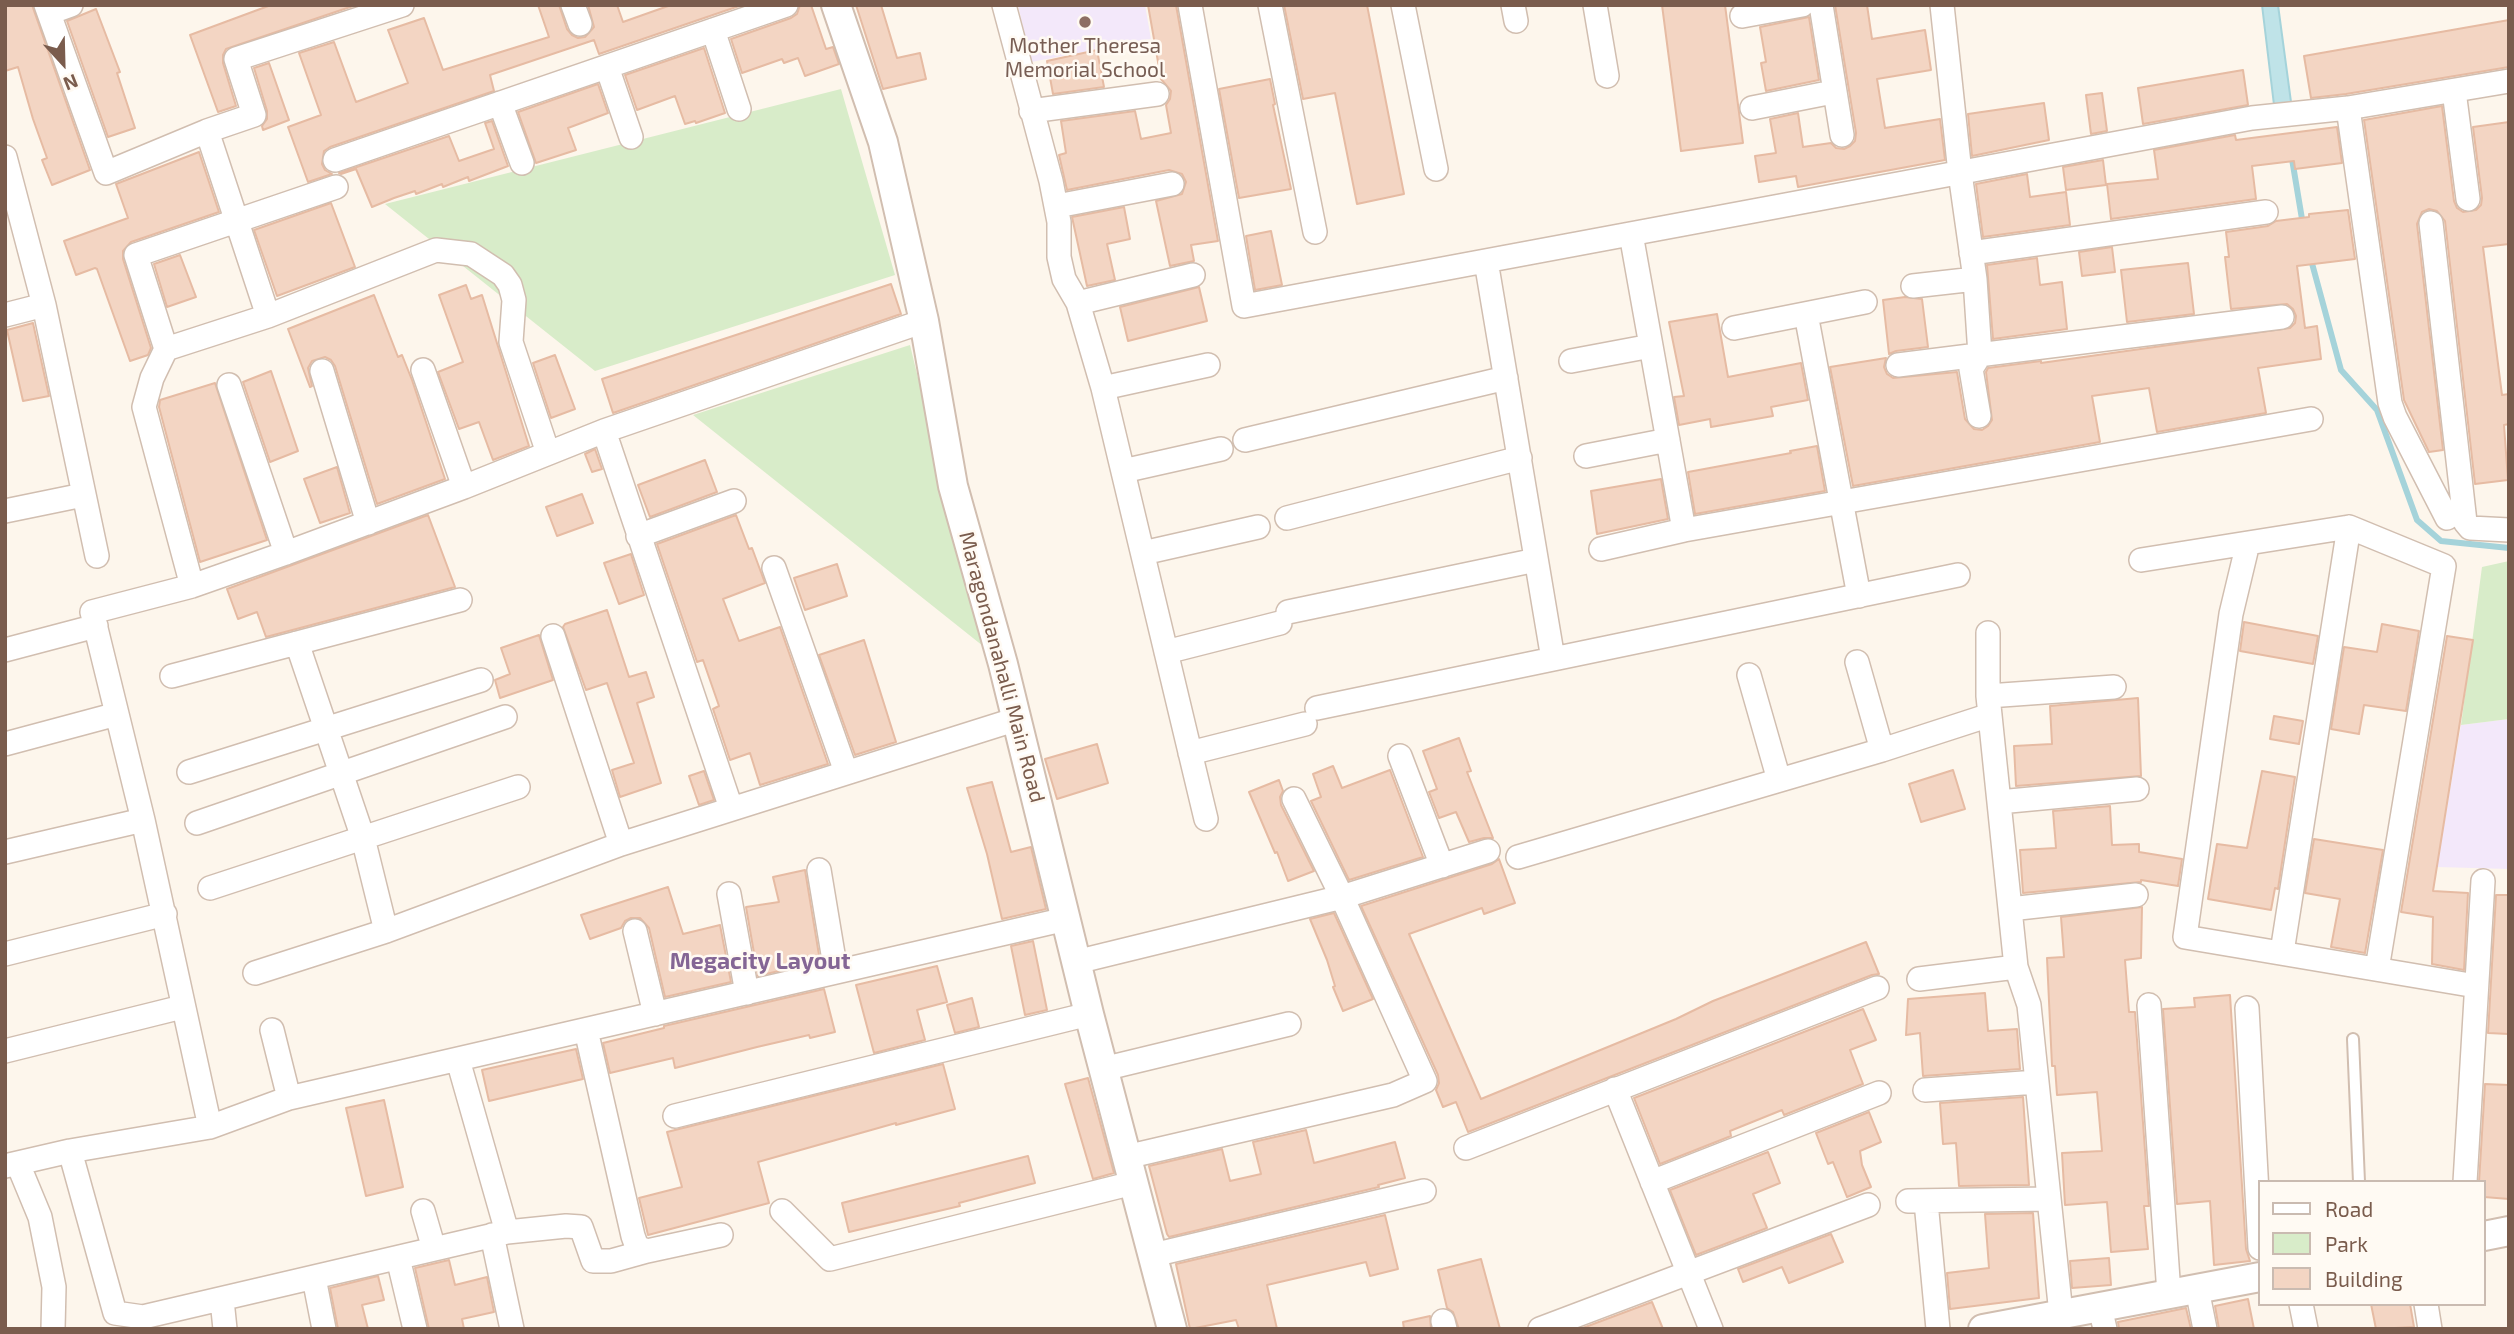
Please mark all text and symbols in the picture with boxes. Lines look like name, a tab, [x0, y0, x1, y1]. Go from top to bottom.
marker: Mother Theresa Memorial School	[1077, 14, 1093, 30]
north arrow	[28, 28, 98, 98]
place label: Mother Theresa Memorial School	[1005, 33, 1165, 83]
text: N	[60, 70, 82, 96]
street label: Maragondanahalli Main Road	[954, 529, 1050, 805]
district label: Megacity Layout	[670, 947, 850, 975]
legend	[2258, 1180, 2486, 1306]
text: Road	[2325, 1196, 2373, 1221]
text: Park	[2325, 1231, 2368, 1256]
text: Building	[2325, 1266, 2403, 1291]

